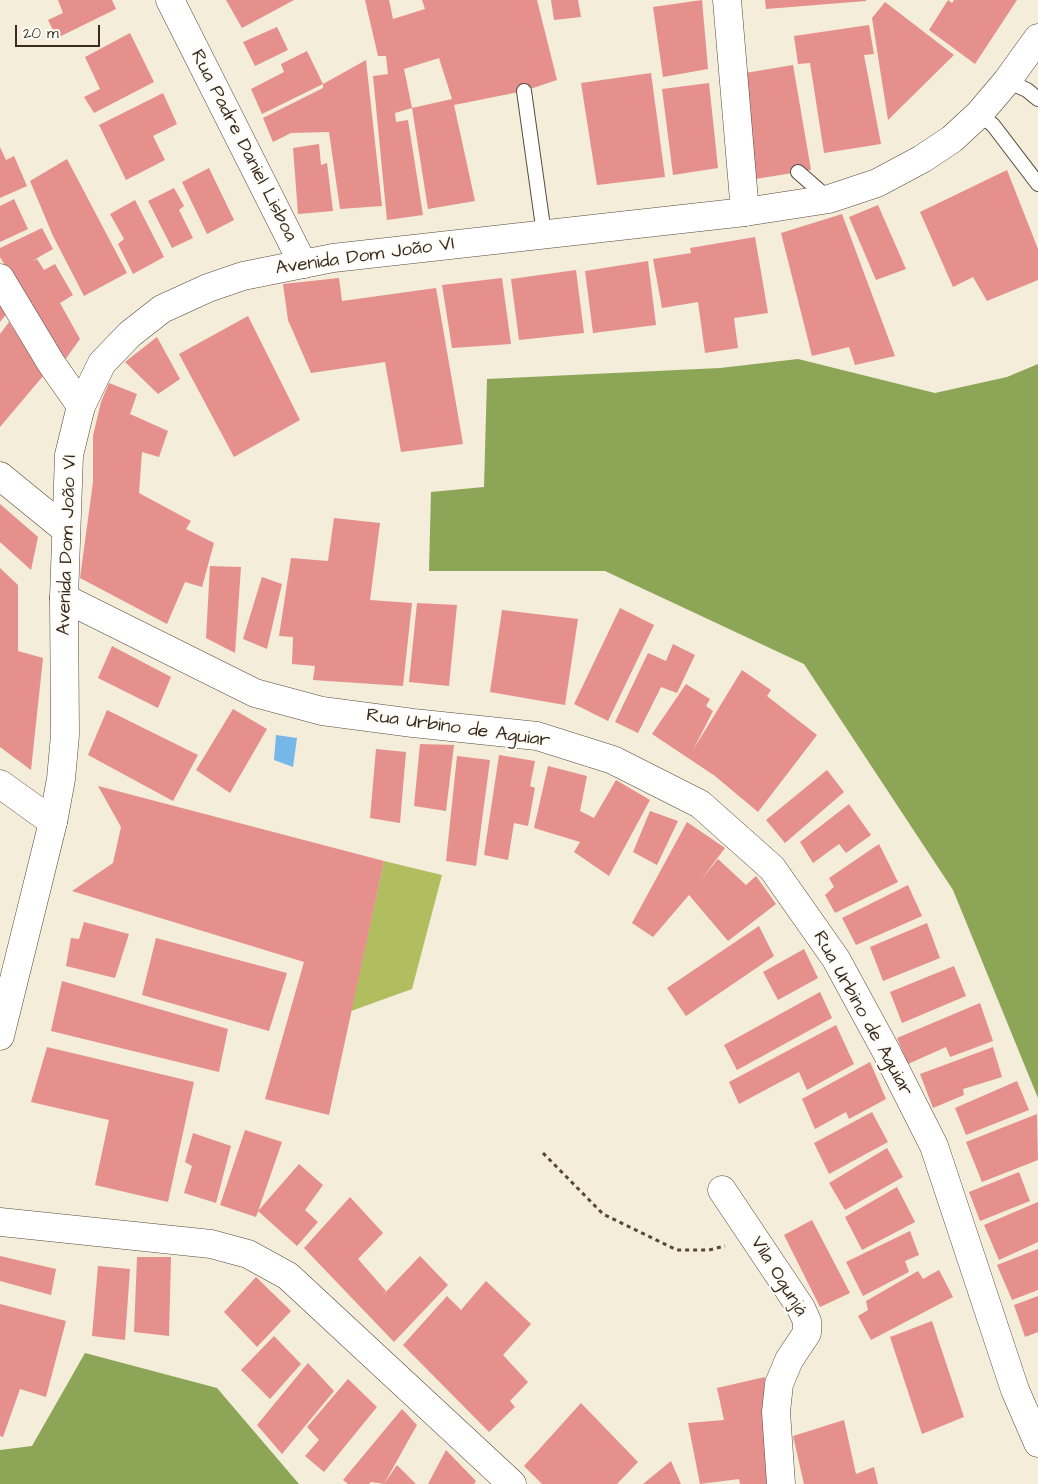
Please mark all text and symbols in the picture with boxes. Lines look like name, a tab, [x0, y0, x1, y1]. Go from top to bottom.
scale bar	[18, 15, 102, 47]
text: 20 m	[23, 23, 59, 44]
street label: Rua Padre Daniel Lisboa	[185, 46, 301, 246]
street label: Avenida Dom João VI	[274, 233, 456, 281]
street label: Avenida Dom João VI	[53, 454, 83, 636]
street label: Rua Urbino de Aguiar	[365, 705, 551, 753]
street label: Rua Urbino de Aguiar	[807, 927, 917, 1101]
street label: Vila Ogunjá	[745, 1233, 811, 1321]

